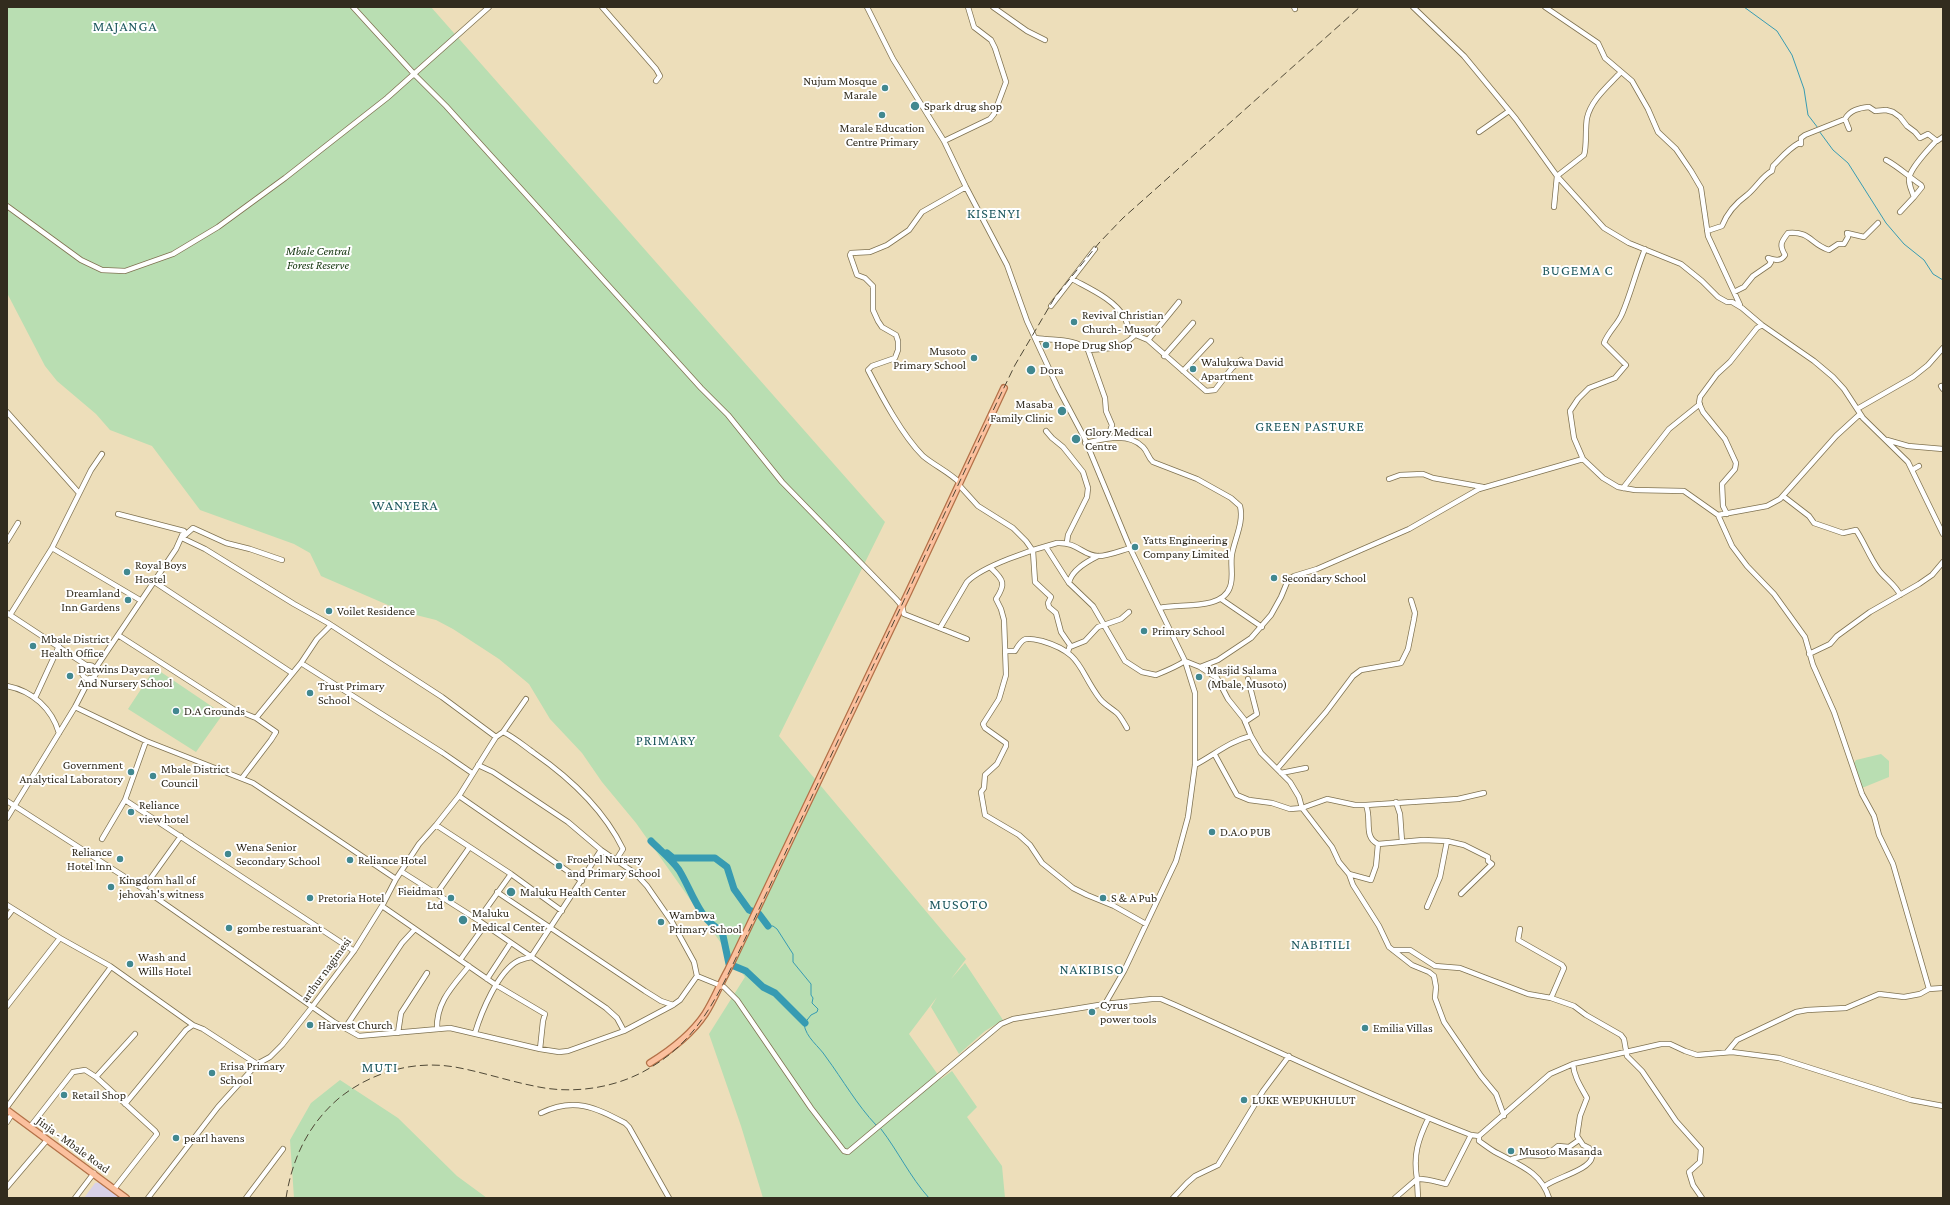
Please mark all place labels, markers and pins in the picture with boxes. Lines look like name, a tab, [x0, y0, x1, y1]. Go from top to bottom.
place label: Nujum Mosque Marale	[803, 74, 877, 102]
marker: Nujum Mosque Marale	[880, 83, 890, 93]
place label: Spark drug shop	[924, 99, 1002, 113]
marker: Spark drug shop	[909, 100, 921, 112]
marker: Marale Education Centre Primary	[877, 110, 887, 120]
place label: Marale Education Centre Primary	[839, 121, 925, 149]
place label: Revival Christian Church- Musoto	[1082, 308, 1164, 336]
marker: Revival Christian Church- Musoto	[1069, 317, 1079, 327]
place label: Hope Drug Shop	[1054, 338, 1133, 352]
marker: Hope Drug Shop	[1041, 340, 1051, 350]
place label: Musoto Primary School	[893, 344, 966, 372]
marker: Musoto Primary School	[969, 353, 979, 363]
place label: Walukuwa David Apartment	[1201, 355, 1284, 383]
place label: Dora	[1040, 363, 1064, 377]
marker: Dora	[1025, 364, 1037, 376]
marker: Walukuwa David Apartment	[1188, 364, 1198, 374]
place label: Masaba Family Clinic	[990, 397, 1053, 425]
marker: Masaba Family Clinic	[1056, 405, 1068, 417]
place label: Glory Medical Centre	[1085, 425, 1152, 453]
marker: Glory Medical Centre	[1070, 433, 1082, 445]
place label: Yatts Engineering Company Limited	[1143, 533, 1229, 561]
marker: Yatts Engineering Company Limited	[1130, 542, 1140, 552]
place label: Royal Boys Hostel	[135, 558, 186, 586]
marker: Royal Boys Hostel	[122, 567, 132, 577]
place label: Secondary School	[1282, 571, 1366, 585]
marker: Secondary School	[1269, 573, 1279, 583]
place label: Dreamland Inn Gardens	[61, 586, 120, 614]
marker: Dreamland Inn Gardens	[123, 595, 133, 605]
place label: Voilet Residence	[337, 604, 415, 618]
marker: Voilet Residence	[324, 606, 334, 616]
place label: Primary School	[1152, 624, 1225, 638]
marker: Primary School	[1139, 626, 1149, 636]
place label: Mbale District Health Office	[41, 632, 110, 660]
marker: Mbale District Health Office	[28, 641, 38, 651]
place label: Datwins Daycare And Nursery School	[78, 662, 172, 690]
place label: Masjid Salama (Mbale, Musoto)	[1207, 663, 1287, 691]
marker: Datwins Daycare And Nursery School	[65, 671, 75, 681]
marker: Masjid Salama (Mbale, Musoto)	[1194, 672, 1204, 682]
place label: Trust Primary School	[318, 679, 385, 707]
marker: Trust Primary School	[305, 688, 315, 698]
place label: D.A Grounds	[184, 704, 245, 718]
marker: D.A Grounds	[171, 706, 181, 716]
place label: Government Analytical Laboratory	[19, 758, 123, 786]
place label: Mbale District Council	[161, 762, 230, 790]
marker: Government Analytical Laboratory	[126, 767, 136, 777]
marker: Mbale District Council	[148, 771, 158, 781]
place label: Reliance view hotel	[139, 798, 189, 826]
marker: Reliance view hotel	[126, 807, 136, 817]
place label: D.A.O PUB	[1220, 825, 1270, 839]
marker: D.A.O PUB	[1207, 827, 1217, 837]
place label: Wena Senior Secondary School	[236, 840, 320, 868]
place label: Reliance Hotel Inn	[67, 845, 112, 873]
marker: Wena Senior Secondary School	[223, 849, 233, 859]
place label: Froebel Nursery and Primary School	[567, 852, 660, 880]
place label: Reliance Hotel	[358, 853, 427, 867]
marker: Reliance Hotel Inn	[115, 854, 125, 864]
marker: Reliance Hotel	[345, 855, 355, 865]
marker: Froebel Nursery and Primary School	[554, 861, 564, 871]
place label: Kingdom hall of jehovah's witness	[119, 873, 204, 901]
marker: Kingdom hall of jehovah's witness	[106, 882, 116, 892]
place label: Fieidman Ltd	[398, 884, 443, 912]
place label: Maluku Health Center	[520, 885, 626, 899]
marker: Maluku Health Center	[505, 886, 517, 898]
place label: Pretoria Hotel	[318, 891, 385, 905]
place label: S & A Pub	[1111, 891, 1157, 905]
marker: Pretoria Hotel	[305, 893, 315, 903]
marker: Fieidman Ltd	[446, 893, 456, 903]
marker: S & A Pub	[1098, 893, 1108, 903]
place label: Maluku Medical Center	[472, 906, 545, 934]
place label: Wambwa Primary School	[669, 908, 742, 936]
marker: Maluku Medical Center	[457, 914, 469, 926]
marker: Wambwa Primary School	[656, 917, 666, 927]
place label: gombe restuarant	[237, 921, 322, 935]
marker: gombe restuarant	[224, 923, 234, 933]
place label: Wash and Wills Hotel	[138, 950, 191, 978]
marker: Wash and Wills Hotel	[125, 959, 135, 969]
place label: Cyrus power tools	[1100, 998, 1156, 1026]
marker: Cyrus power tools	[1087, 1007, 1097, 1017]
place label: Harvest Church	[318, 1018, 393, 1032]
marker: Harvest Church	[305, 1020, 315, 1030]
place label: Emilia Villas	[1373, 1021, 1433, 1035]
marker: Emilia Villas	[1360, 1023, 1370, 1033]
place label: Erisa Primary School	[220, 1059, 285, 1087]
marker: Erisa Primary School	[207, 1068, 217, 1078]
place label: Retail Shop	[72, 1088, 126, 1102]
marker: Retail Shop	[59, 1090, 69, 1100]
place label: LUKE WEPUKHULUT	[1252, 1093, 1356, 1107]
marker: LUKE WEPUKHULUT	[1239, 1095, 1249, 1105]
place label: pearl havens	[184, 1131, 245, 1145]
marker: pearl havens	[171, 1133, 181, 1143]
place label: Musoto Masanda	[1519, 1144, 1602, 1158]
marker: Musoto Masanda	[1506, 1146, 1516, 1156]

